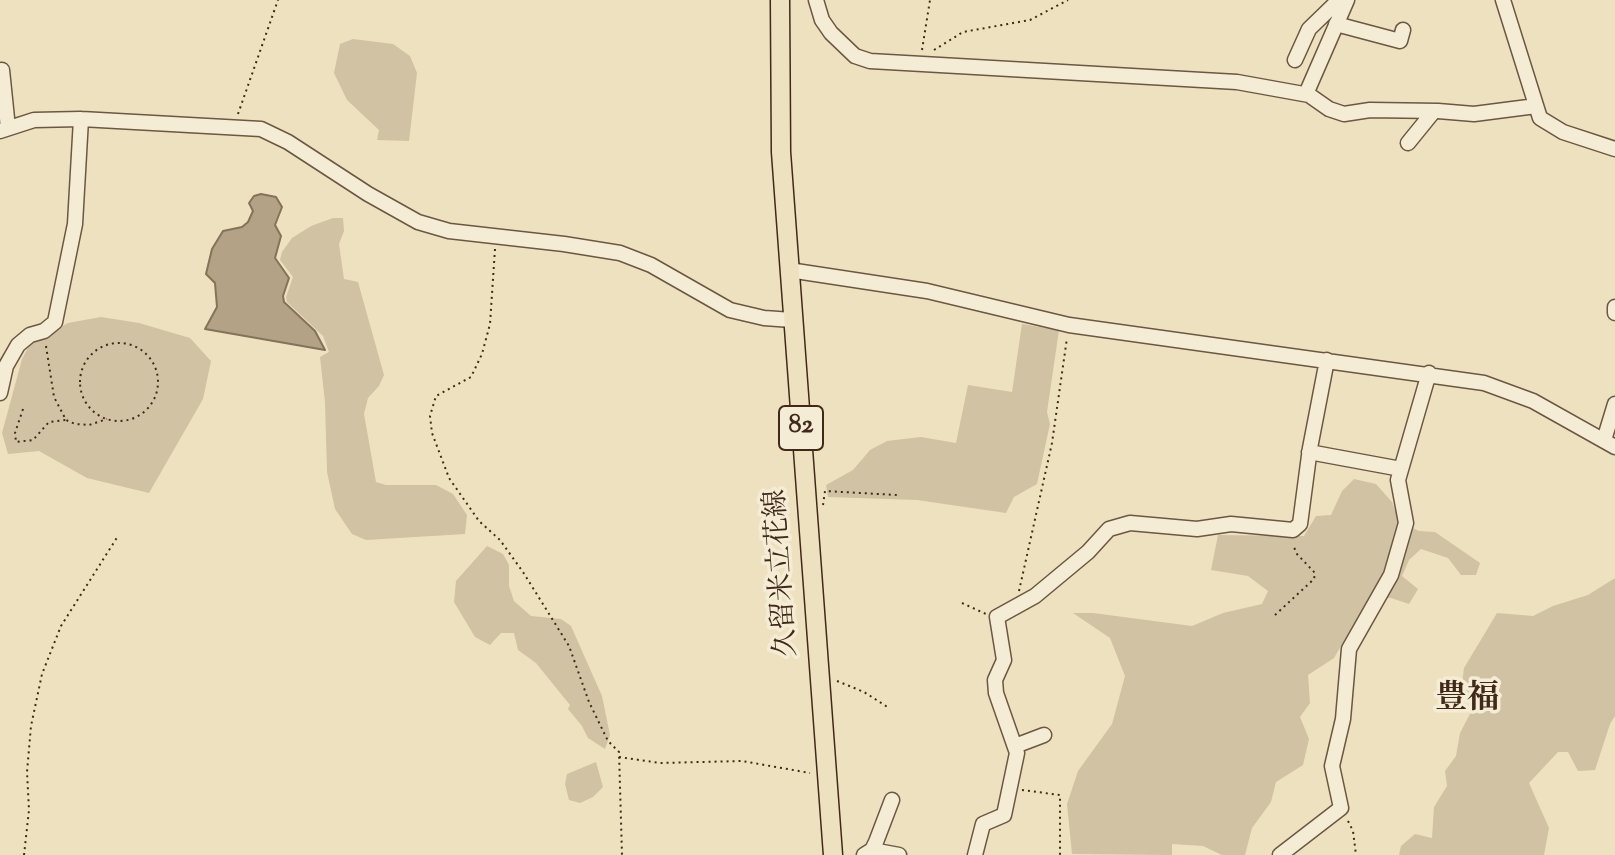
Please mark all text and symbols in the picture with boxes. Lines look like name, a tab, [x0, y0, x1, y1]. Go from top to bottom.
road number: 82	[779, 406, 823, 450]
street label: 久留米立花線	[761, 488, 807, 658]
district label: 豊福	[1435, 683, 1499, 721]

